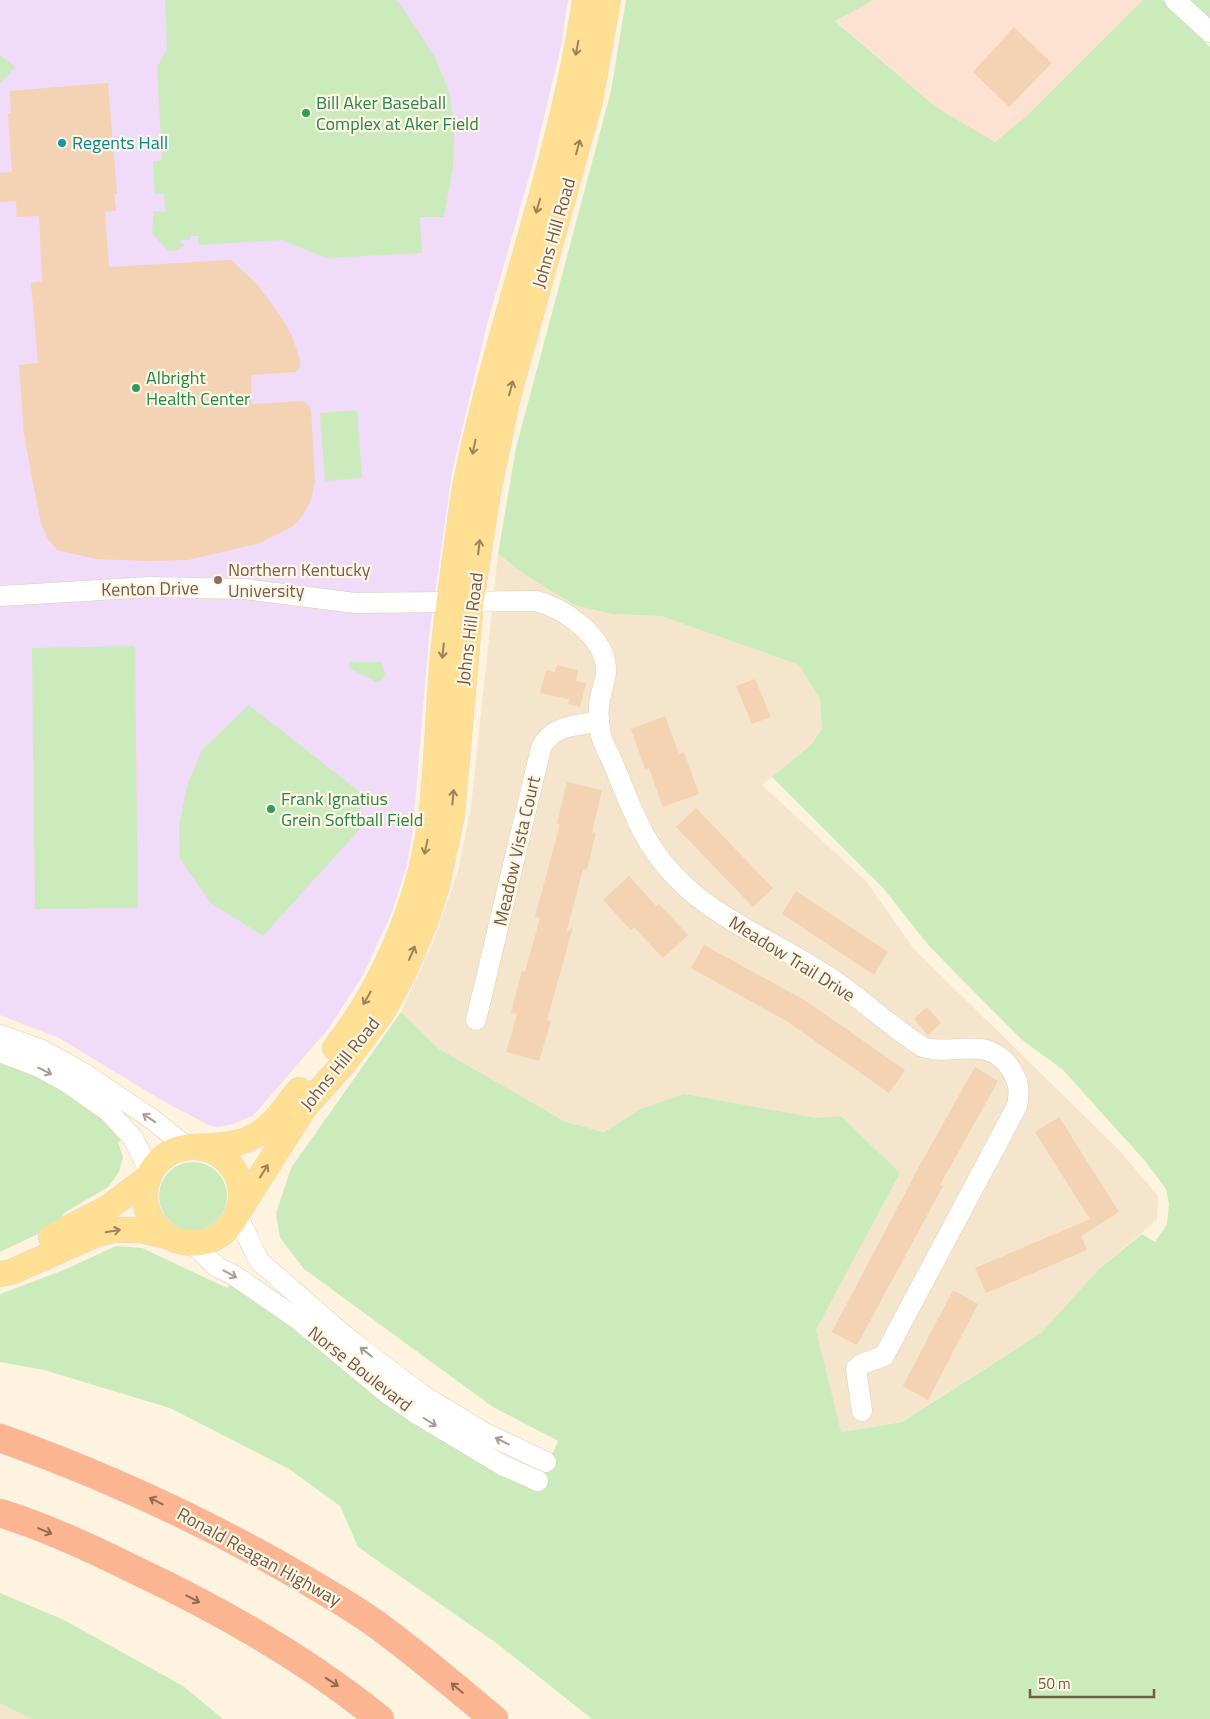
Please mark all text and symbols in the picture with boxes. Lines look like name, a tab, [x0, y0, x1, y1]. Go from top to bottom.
one-way arrow	[572, 40, 582, 56]
place label: Bill Aker Baseball Complex at Aker Field	[316, 89, 479, 137]
marker: Bill Aker Baseball Complex at Aker Field	[300, 107, 312, 119]
place label: Regents Hall	[72, 129, 168, 156]
marker: Regents Hall	[56, 137, 68, 149]
one-way arrow	[574, 139, 583, 155]
street label: Johns Hill Road	[525, 175, 582, 291]
one-way arrow	[532, 197, 542, 213]
place label: Albright Health Center	[146, 364, 250, 412]
one-way arrow	[507, 380, 516, 396]
marker: Albright Health Center	[130, 382, 142, 394]
one-way arrow	[468, 439, 478, 455]
one-way arrow	[475, 539, 485, 555]
place label: Northern Kentucky University	[228, 556, 371, 604]
street label: Johns Hill Road	[449, 571, 490, 687]
street label: Kenton Drive	[101, 574, 199, 603]
marker: Northern Kentucky University	[212, 574, 224, 586]
one-way arrow	[439, 642, 448, 658]
street label: Meadow Vista Court	[486, 773, 547, 928]
place label: Frank Ignatius Grein Softball Field	[281, 785, 423, 833]
one-way arrow	[449, 789, 458, 805]
marker: Frank Ignatius Grein Softball Field	[265, 803, 277, 815]
one-way arrow	[420, 839, 430, 855]
street label: Meadow Trail Drive	[724, 909, 861, 1008]
one-way arrow	[408, 946, 418, 961]
one-way arrow	[362, 990, 372, 1004]
street label: Johns Hill Road	[293, 1011, 386, 1116]
one-way arrow	[37, 1067, 52, 1076]
one-way arrow	[143, 1113, 157, 1123]
one-way arrow	[260, 1164, 270, 1178]
one-way arrow	[104, 1225, 120, 1235]
one-way arrow	[222, 1269, 236, 1279]
street label: Norse Boulevard	[303, 1319, 418, 1418]
one-way arrow	[360, 1347, 373, 1358]
one-way arrow	[423, 1417, 437, 1428]
one-way arrow	[495, 1436, 510, 1445]
one-way arrow	[149, 1496, 164, 1505]
street label: Ronald Reagan Highway	[172, 1500, 346, 1613]
one-way arrow	[38, 1527, 53, 1536]
one-way arrow	[185, 1594, 200, 1604]
scale bar	[1030, 1666, 1154, 1698]
text: 50 m	[1038, 1672, 1071, 1695]
one-way arrow	[325, 1677, 339, 1688]
one-way arrow	[450, 1682, 463, 1693]

